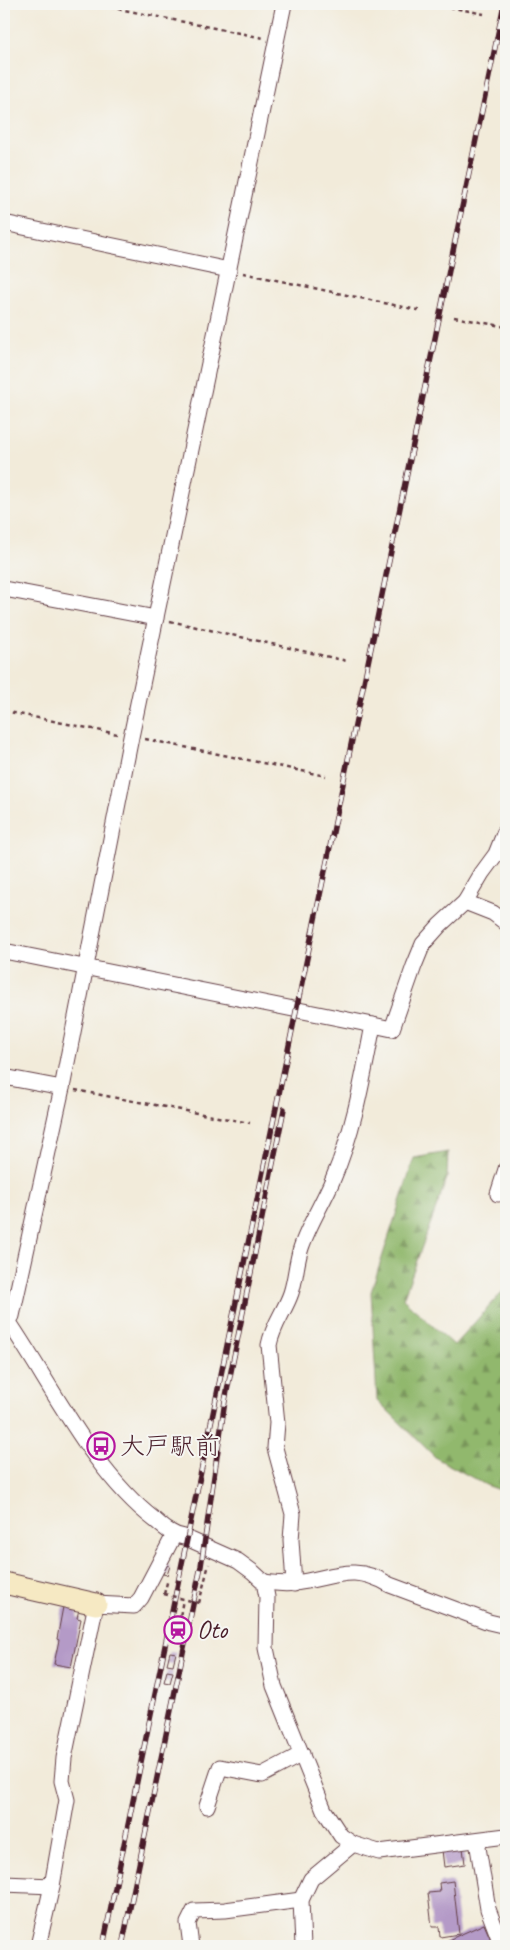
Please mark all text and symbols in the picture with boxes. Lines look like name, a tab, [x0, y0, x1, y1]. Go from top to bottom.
place label: 大戸駅前	[120, 1430, 220, 1462]
bus stop icon: 大戸駅前	[86, 1431, 116, 1461]
place label: Oto	[197, 1614, 228, 1646]
station icon: Oto	[163, 1615, 193, 1645]

